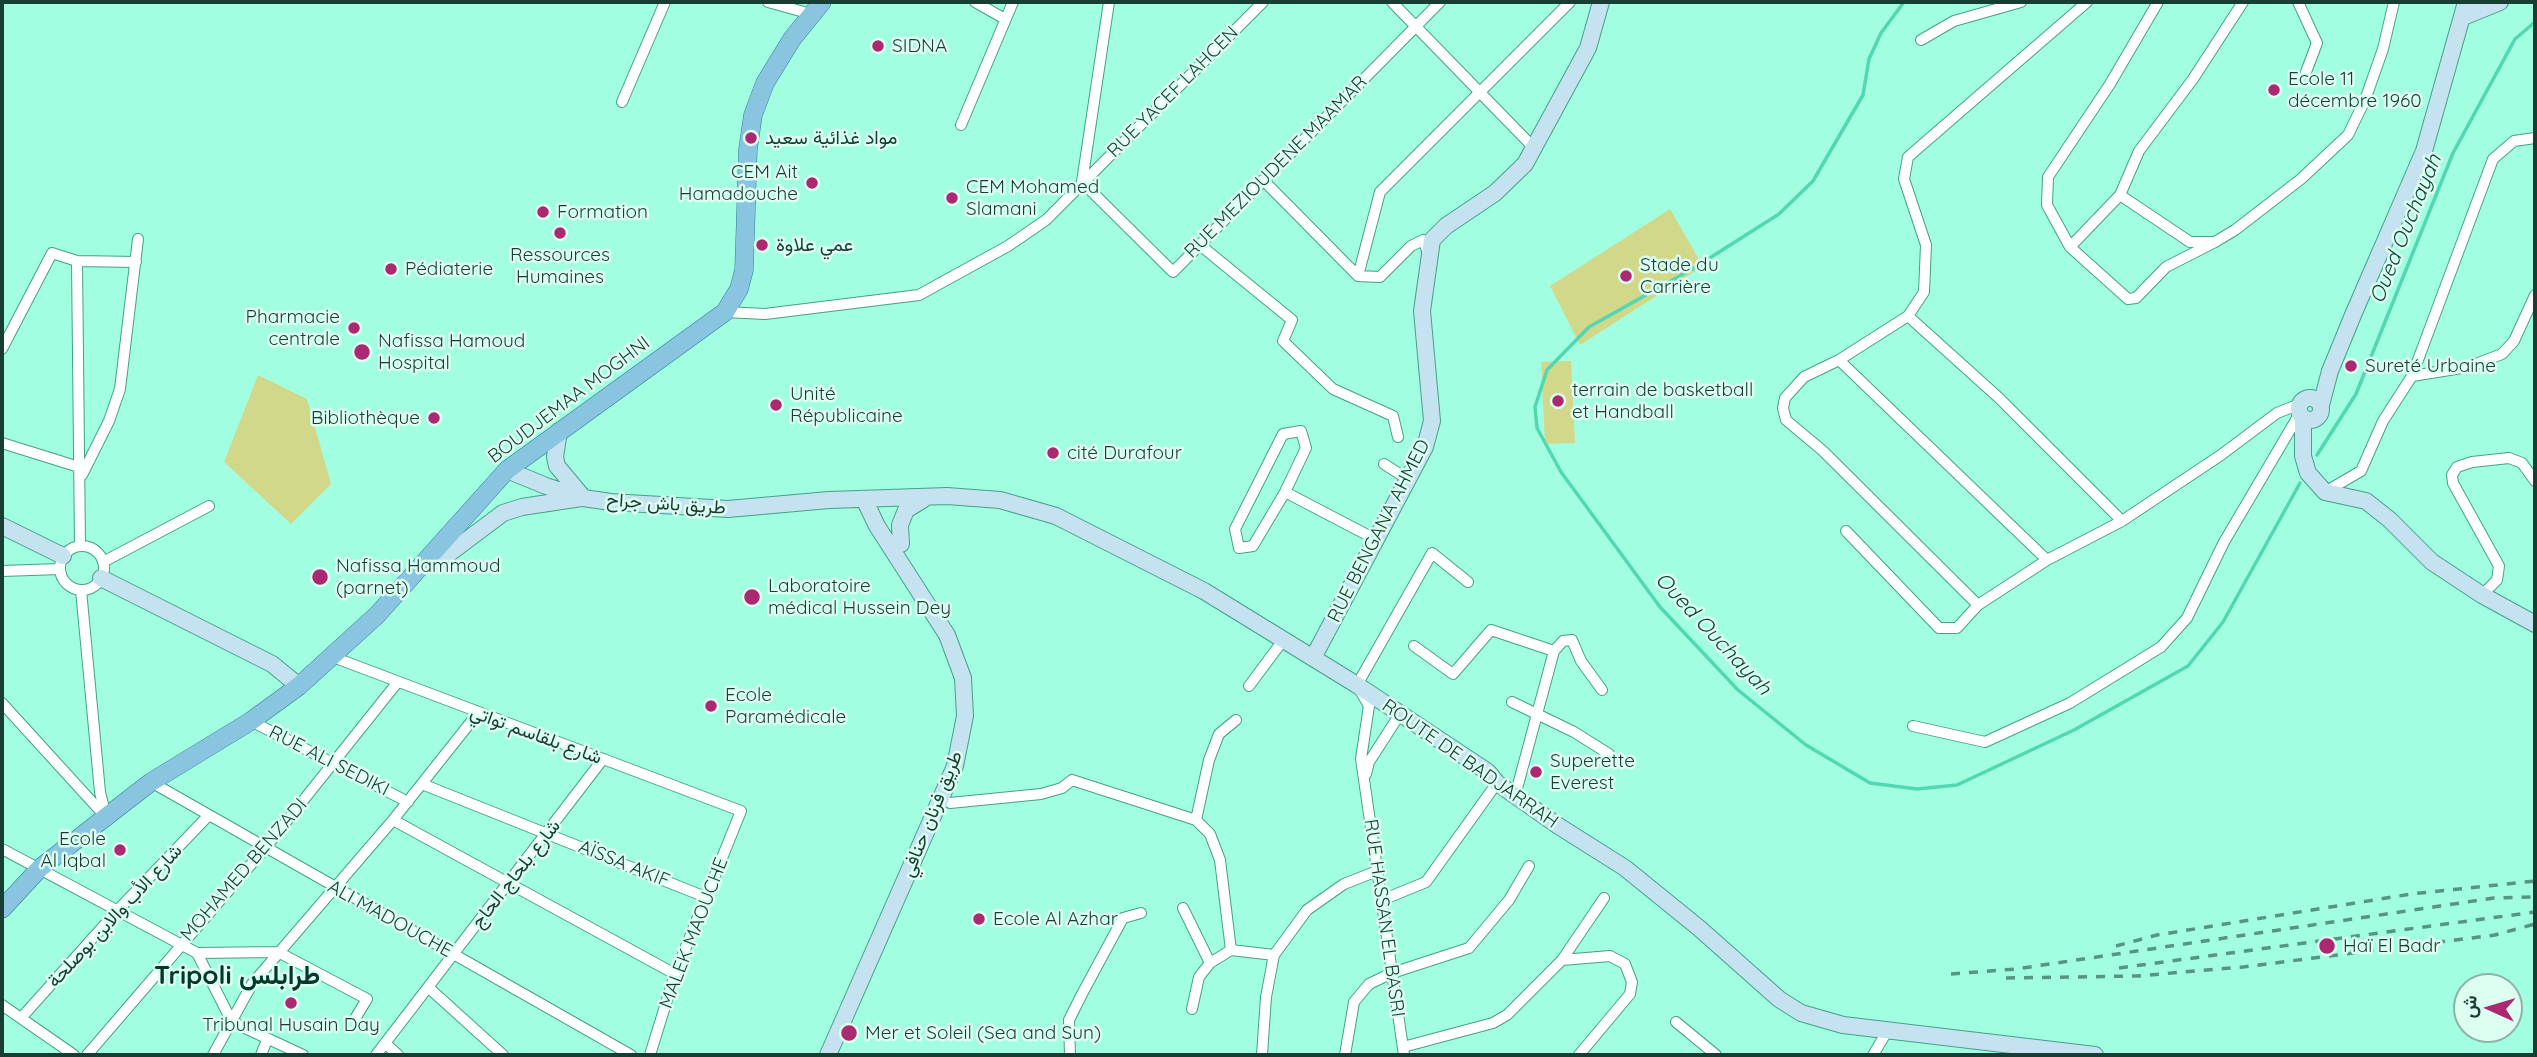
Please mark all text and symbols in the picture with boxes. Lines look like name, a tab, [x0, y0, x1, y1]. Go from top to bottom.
street label: RUE YACEF LAHCEN	[1103, 22, 1243, 162]
place label: SIDNA	[892, 35, 947, 57]
marker: SIDNA	[870, 38, 886, 54]
place label: Ecole 11 décembre 1960	[2288, 68, 2422, 112]
street label: RUE MEZIOUDENE MAAMAR	[1180, 71, 1372, 263]
marker: Ecole 11 décembre 1960	[2266, 82, 2282, 98]
place label: مواد غذائية سعيد	[765, 127, 897, 149]
marker: مواد غذائية سعيد	[743, 130, 759, 146]
water label: Oued Ouchayah	[2365, 151, 2447, 307]
place label: CEM Ait Hamadouche	[679, 161, 798, 205]
marker: CEM Ait Hamadouche	[804, 175, 820, 191]
place label: CEM Mohamed Slamani	[966, 176, 1099, 220]
marker: CEM Mohamed Slamani	[944, 190, 960, 206]
place label: Formation	[557, 201, 648, 223]
marker: Formation	[535, 204, 551, 220]
marker: Ressources Humaines	[552, 225, 568, 241]
place label: عمي علاوة	[776, 234, 853, 256]
marker: عمي علاوة	[754, 237, 770, 253]
place label: Ressources Humaines	[510, 244, 610, 288]
place label: Stade du Carrière	[1640, 254, 1719, 298]
place label: Pédiaterie	[405, 258, 493, 280]
marker: Pédiaterie	[383, 261, 399, 277]
marker: Stade du Carrière	[1618, 268, 1634, 284]
place label: Pharmacie centrale	[246, 306, 340, 350]
marker: Pharmacie centrale	[346, 320, 362, 336]
place label: Nafissa Hamoud Hospital	[378, 330, 525, 374]
street label: BOUDJEMAA MOGHNI	[484, 332, 654, 468]
marker: Nafissa Hamoud Hospital	[352, 342, 372, 362]
place label: Sureté Urbaine	[2365, 355, 2496, 377]
marker: Sureté Urbaine	[2343, 358, 2359, 374]
place label: terrain de basketball et Handball	[1572, 379, 1753, 423]
place label: Unité Républicaine	[790, 383, 903, 427]
marker: terrain de basketball et Handball	[1550, 393, 1566, 409]
marker: Unité Républicaine	[768, 397, 784, 413]
place label: Bibliothèque	[311, 407, 420, 429]
marker: Bibliothèque	[426, 410, 442, 426]
street label: RUE BENGANA AHMED	[1323, 436, 1435, 626]
place label: cité Durafour	[1067, 442, 1182, 464]
marker: cité Durafour	[1045, 445, 1061, 461]
street label: طريق باش جراح	[606, 488, 726, 520]
place label: Nafissa Hammoud (parnet)	[336, 555, 501, 599]
marker: Nafissa Hammoud (parnet)	[310, 567, 330, 587]
water label: Oued Ouchayah	[1650, 567, 1776, 701]
place label: Laboratoire médical Hussein Dey	[768, 575, 951, 619]
marker: Laboratoire médical Hussein Dey	[742, 587, 762, 607]
place label: Ecole Paramédicale	[725, 684, 846, 728]
street label: ROUTE DE BADJARRAH	[1377, 694, 1563, 834]
marker: Ecole Paramédicale	[703, 698, 719, 714]
street label: شارع بلقاسم تواتي	[467, 701, 605, 769]
street label: RUE ALI SEDIKI	[265, 721, 393, 801]
street label: طريق فرنان حنافي	[896, 748, 968, 880]
place label: Superette Everest	[1550, 750, 1635, 794]
marker: Superette Everest	[1528, 764, 1544, 780]
street label: MOHAMED BENZADI	[176, 794, 312, 946]
street label: شارع بلحاج الحاج	[467, 815, 565, 933]
street label: RUE HASSAN EL BASRI	[1359, 818, 1409, 1018]
place label: Ecole Al Iqbal	[40, 828, 106, 872]
street label: AÏSSA AKIF	[575, 835, 673, 893]
street label: شارع الأب والابن بوصلحة	[43, 840, 187, 992]
marker: Ecole Al Iqbal	[112, 842, 128, 858]
street label: MALEK MAOUCHE	[655, 854, 733, 1012]
street label: ALI MADOUCHE	[324, 875, 456, 963]
place label: Ecole Al Azhar	[993, 908, 1118, 930]
marker: Ecole Al Azhar	[971, 911, 987, 927]
place label: Haï El Badr	[2343, 935, 2441, 957]
marker: Haï El Badr	[2317, 936, 2337, 956]
district label: Tripoli طرابلس	[154, 960, 320, 992]
north arrow	[2453, 973, 2523, 1043]
text: ش	[2456, 994, 2482, 1019]
marker: Tribunal Husain Day	[283, 995, 299, 1011]
place label: Tribunal Husain Day	[202, 1014, 380, 1036]
place label: Mer et Soleil (Sea and Sun)	[865, 1022, 1101, 1044]
marker: Mer et Soleil (Sea and Sun)	[839, 1023, 859, 1043]

